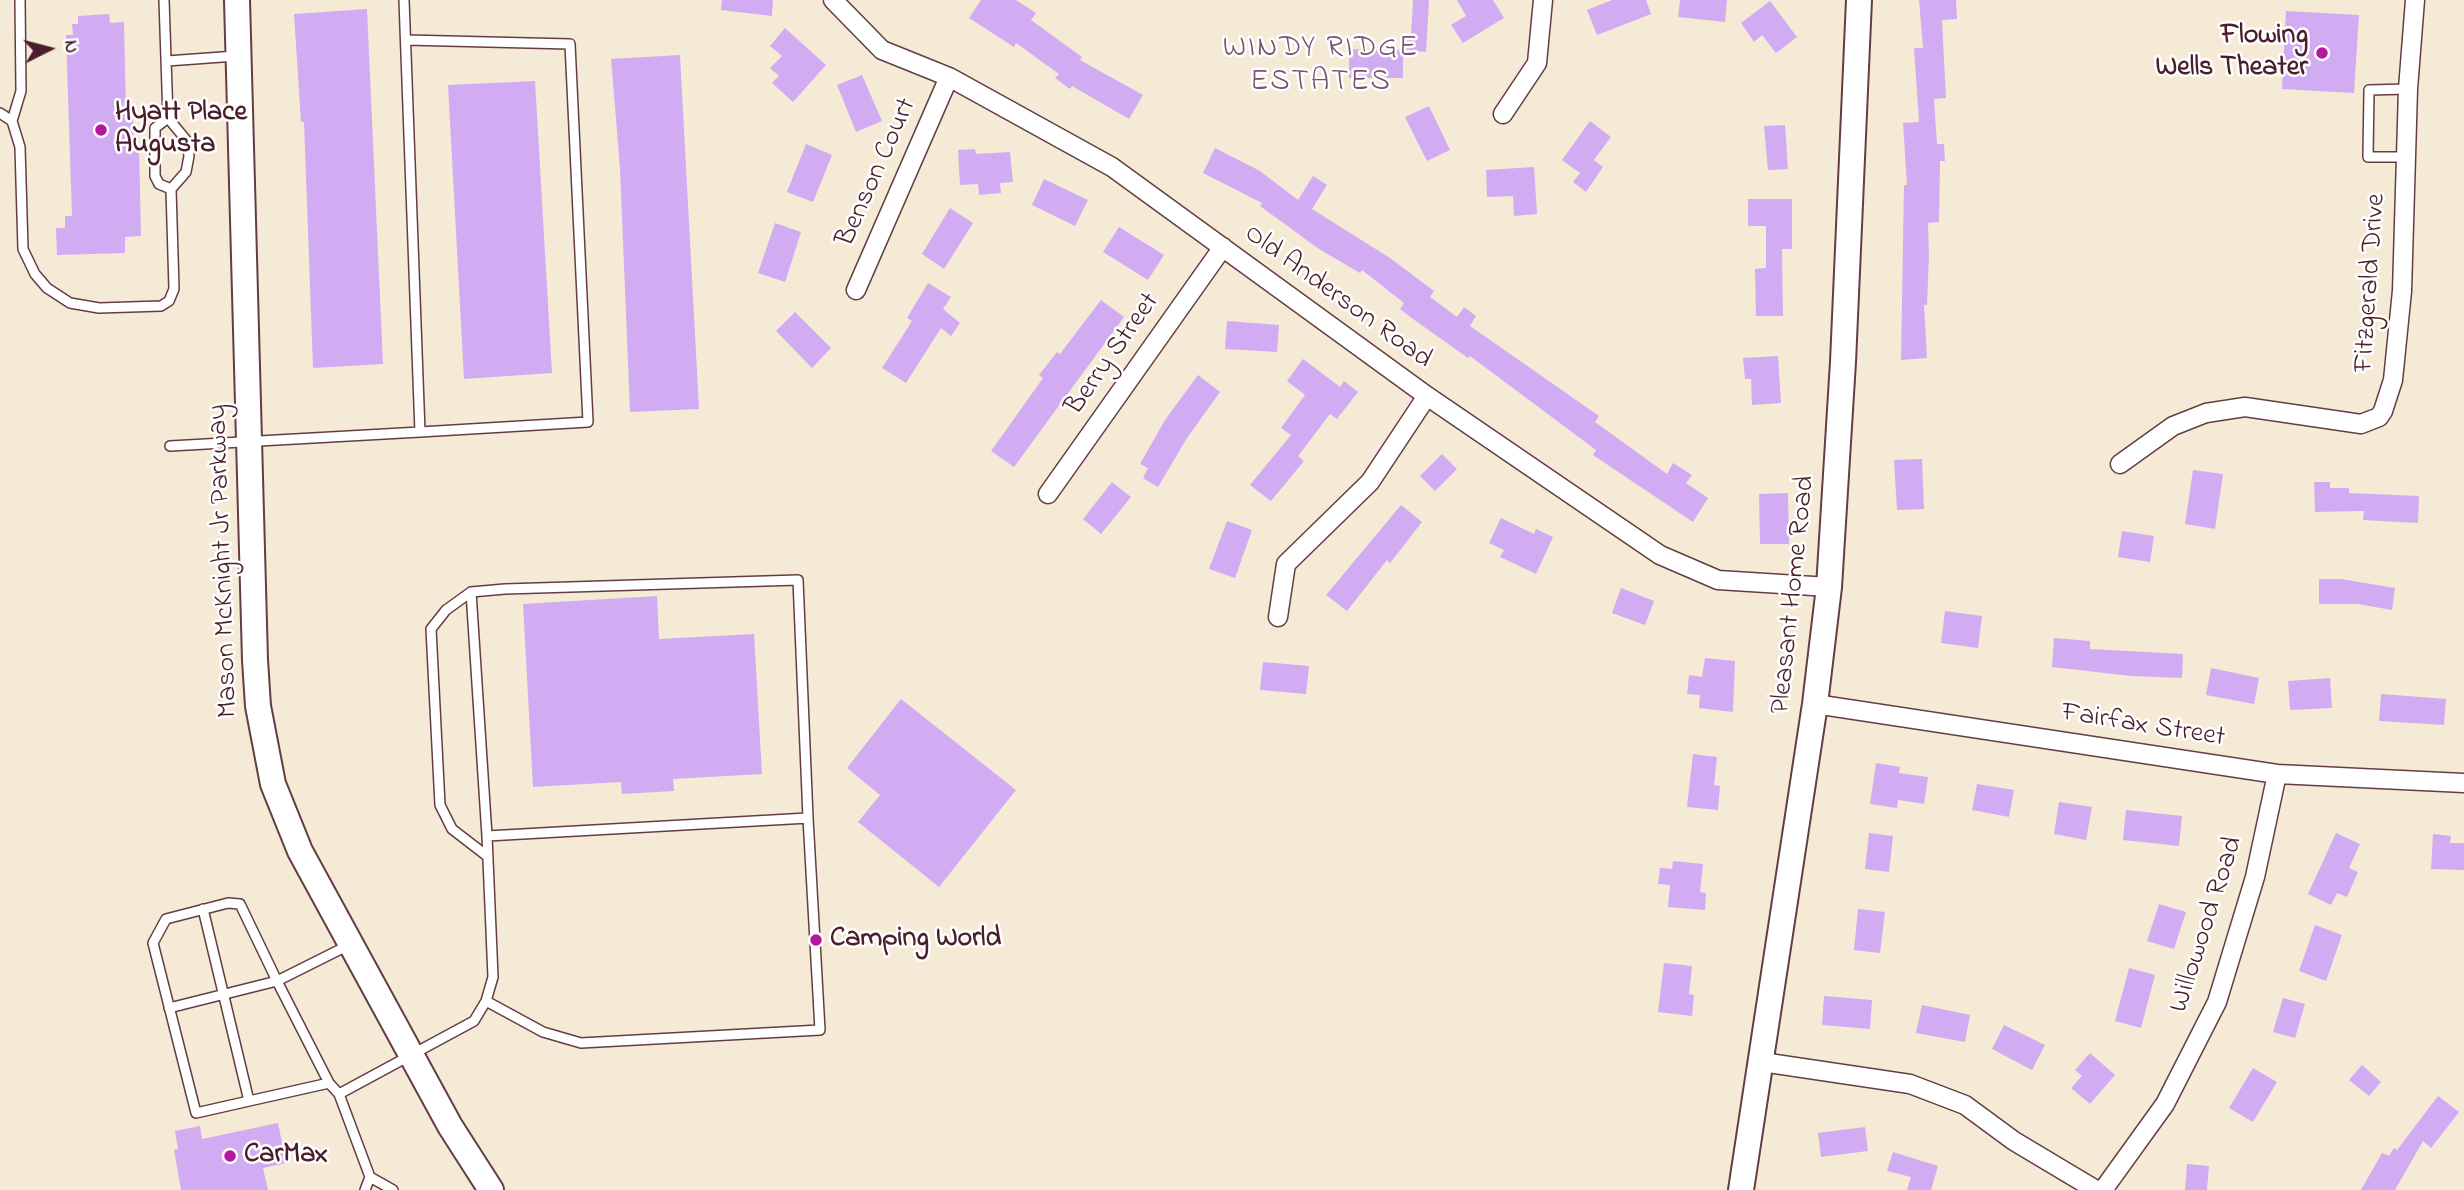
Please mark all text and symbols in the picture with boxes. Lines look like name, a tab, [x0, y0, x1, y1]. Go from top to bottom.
north arrow	[14, 14, 84, 84]
place label: Flowing Wells Theater	[2155, 20, 2308, 86]
district label: WINDY RIDGE ESTATES	[1224, 32, 1418, 102]
text: N	[56, 39, 84, 55]
marker: Flowing Wells Theater	[2314, 45, 2330, 61]
street label: Benson Court	[830, 94, 926, 252]
place label: Hyatt Place Augusta	[115, 97, 247, 163]
marker: Hyatt Place Augusta	[93, 122, 109, 138]
street label: Fitzgerald Drive	[2349, 192, 2395, 374]
street label: Old Anderson Road	[1236, 218, 1438, 378]
street label: Berry Street	[1060, 287, 1168, 423]
street label: Mason McKnight Jr Parkway	[203, 404, 247, 718]
street label: Pleasant Home Road	[1766, 474, 1824, 716]
street label: Fairfax Street	[2059, 697, 2227, 757]
street label: Willowood Road	[2164, 833, 2252, 1017]
place label: Camping World	[830, 923, 1001, 957]
marker: Camping World	[808, 932, 824, 948]
place label: CarMax	[244, 1139, 328, 1173]
marker: CarMax	[222, 1148, 238, 1164]

